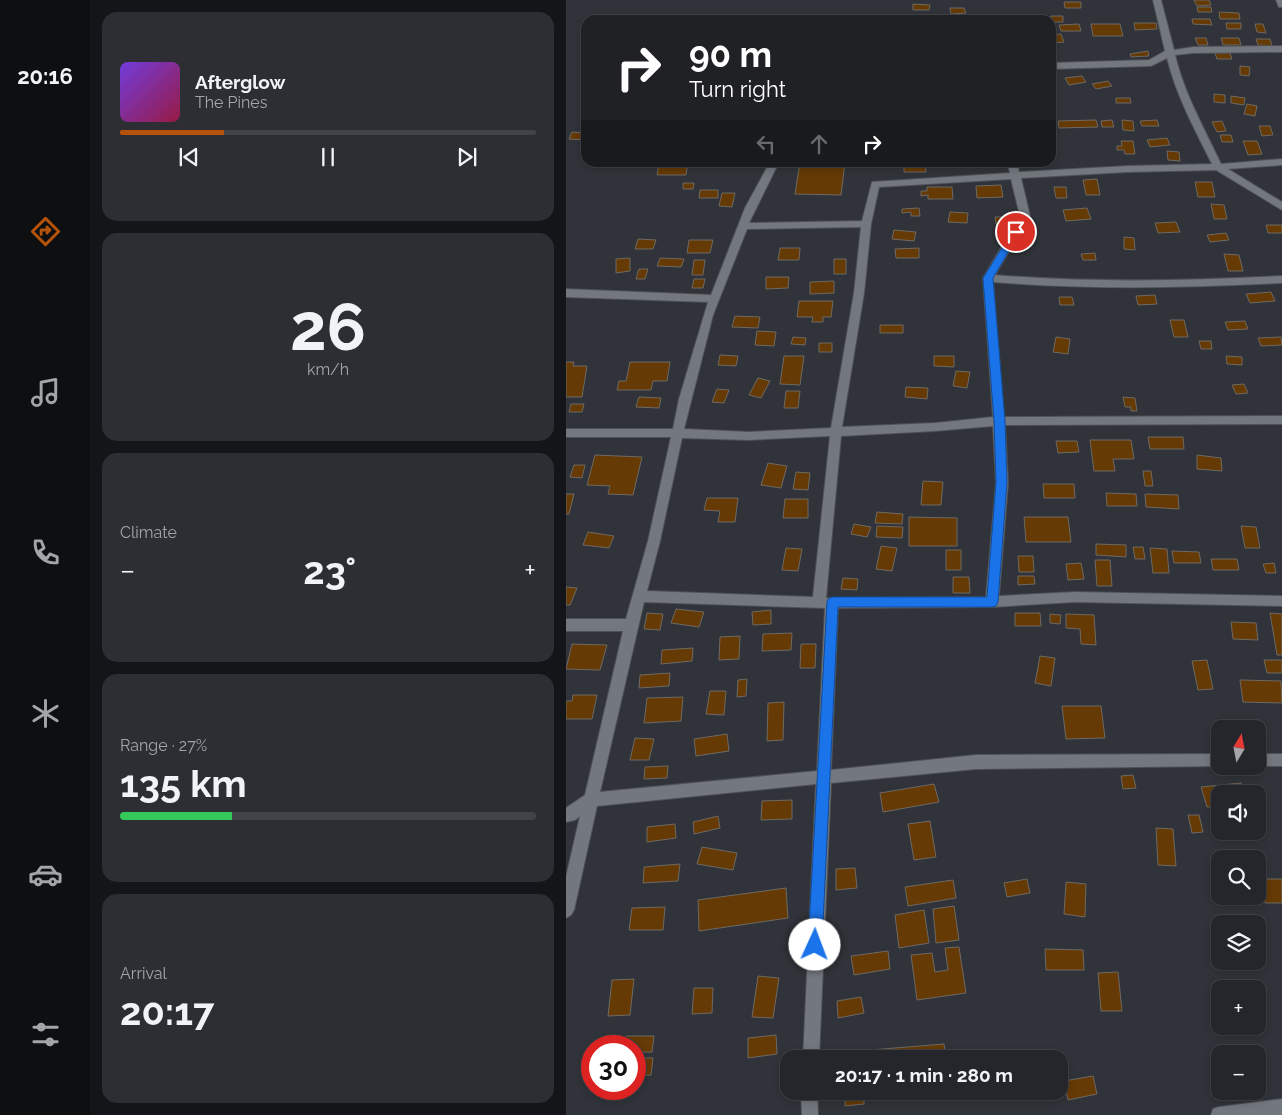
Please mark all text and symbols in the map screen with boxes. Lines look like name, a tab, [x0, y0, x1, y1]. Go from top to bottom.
text: 90 m	[689, 34, 772, 75]
icon: right	[606, 35, 671, 100]
text: 20:16	[17, 63, 73, 89]
text: Afterglow	[195, 71, 285, 93]
text: Turn right	[689, 76, 786, 102]
text: The Pines	[195, 93, 267, 112]
icon: left	[752, 130, 780, 158]
icon: ahead	[805, 130, 833, 158]
icon: right	[858, 130, 886, 158]
icon: previous	[175, 143, 203, 171]
icon: pause	[314, 143, 342, 171]
icon: next	[453, 143, 481, 171]
pin	[995, 211, 1037, 253]
icon: directions	[28, 214, 63, 249]
icon: arrive	[1002, 218, 1030, 246]
text: 26	[290, 289, 366, 365]
text: km/h	[307, 360, 349, 379]
icon: music	[28, 375, 63, 410]
text: Climate	[120, 523, 177, 542]
icon: phone	[28, 535, 63, 570]
text: 23°	[303, 548, 356, 593]
text: −	[120, 554, 135, 587]
text: +	[524, 554, 536, 587]
icon: climate	[28, 696, 63, 731]
north arrow	[1211, 720, 1266, 775]
map controls	[1211, 720, 1266, 1100]
text: Range · 27%	[120, 736, 207, 755]
text: 135 km	[120, 761, 247, 806]
button: sound	[1211, 785, 1266, 840]
button: search	[1211, 850, 1266, 905]
icon: car	[28, 857, 63, 892]
button: layers	[1211, 915, 1266, 970]
position arrow	[788, 918, 840, 970]
text: Arrival	[120, 964, 167, 983]
button: +	[1211, 980, 1266, 1035]
text: 20:17	[120, 989, 214, 1034]
icon: filters	[28, 1017, 63, 1052]
speed limit sign: 30	[581, 1035, 646, 1100]
button: −	[1211, 1045, 1266, 1100]
text: 20:17 · 1 min · 280 m	[835, 1064, 1013, 1086]

